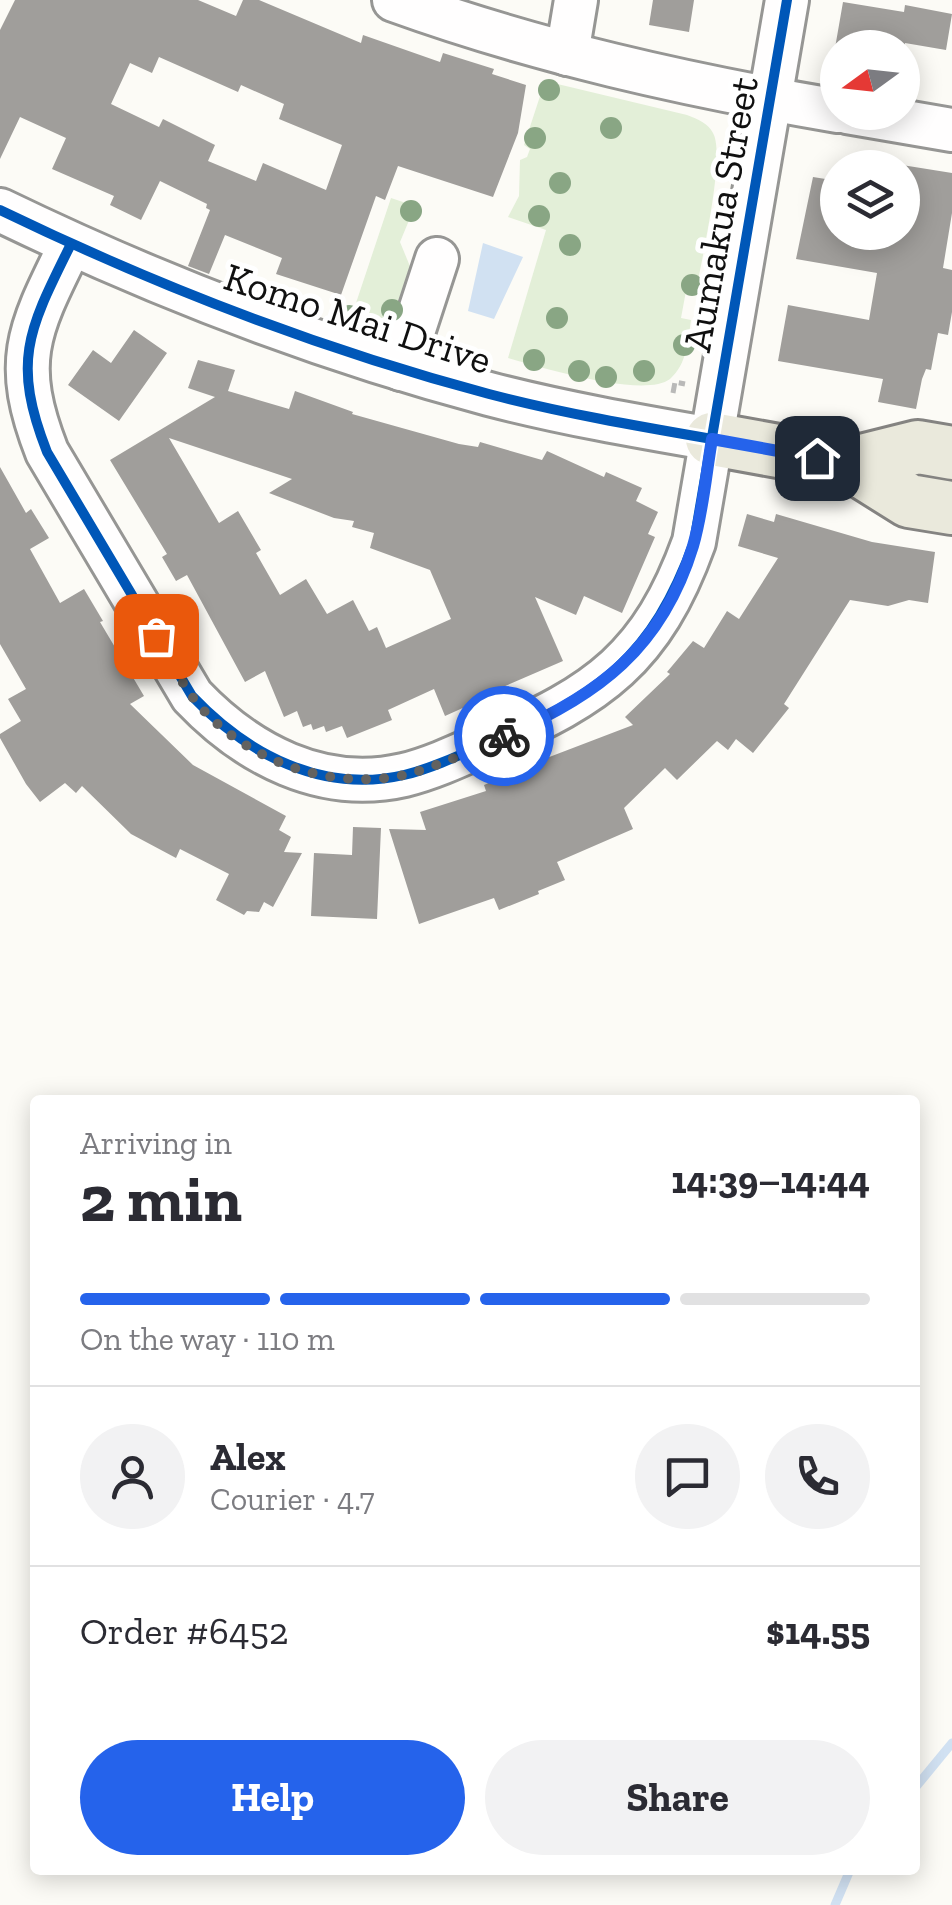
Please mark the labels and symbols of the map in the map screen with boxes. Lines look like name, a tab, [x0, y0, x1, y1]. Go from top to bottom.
north arrow	[820, 30, 920, 130]
street label: Aumakua Street	[672, 73, 768, 355]
street label: Komo Mai Drive	[218, 252, 498, 384]
pin	[775, 416, 860, 501]
pin	[114, 594, 199, 679]
courier	[454, 686, 554, 786]

